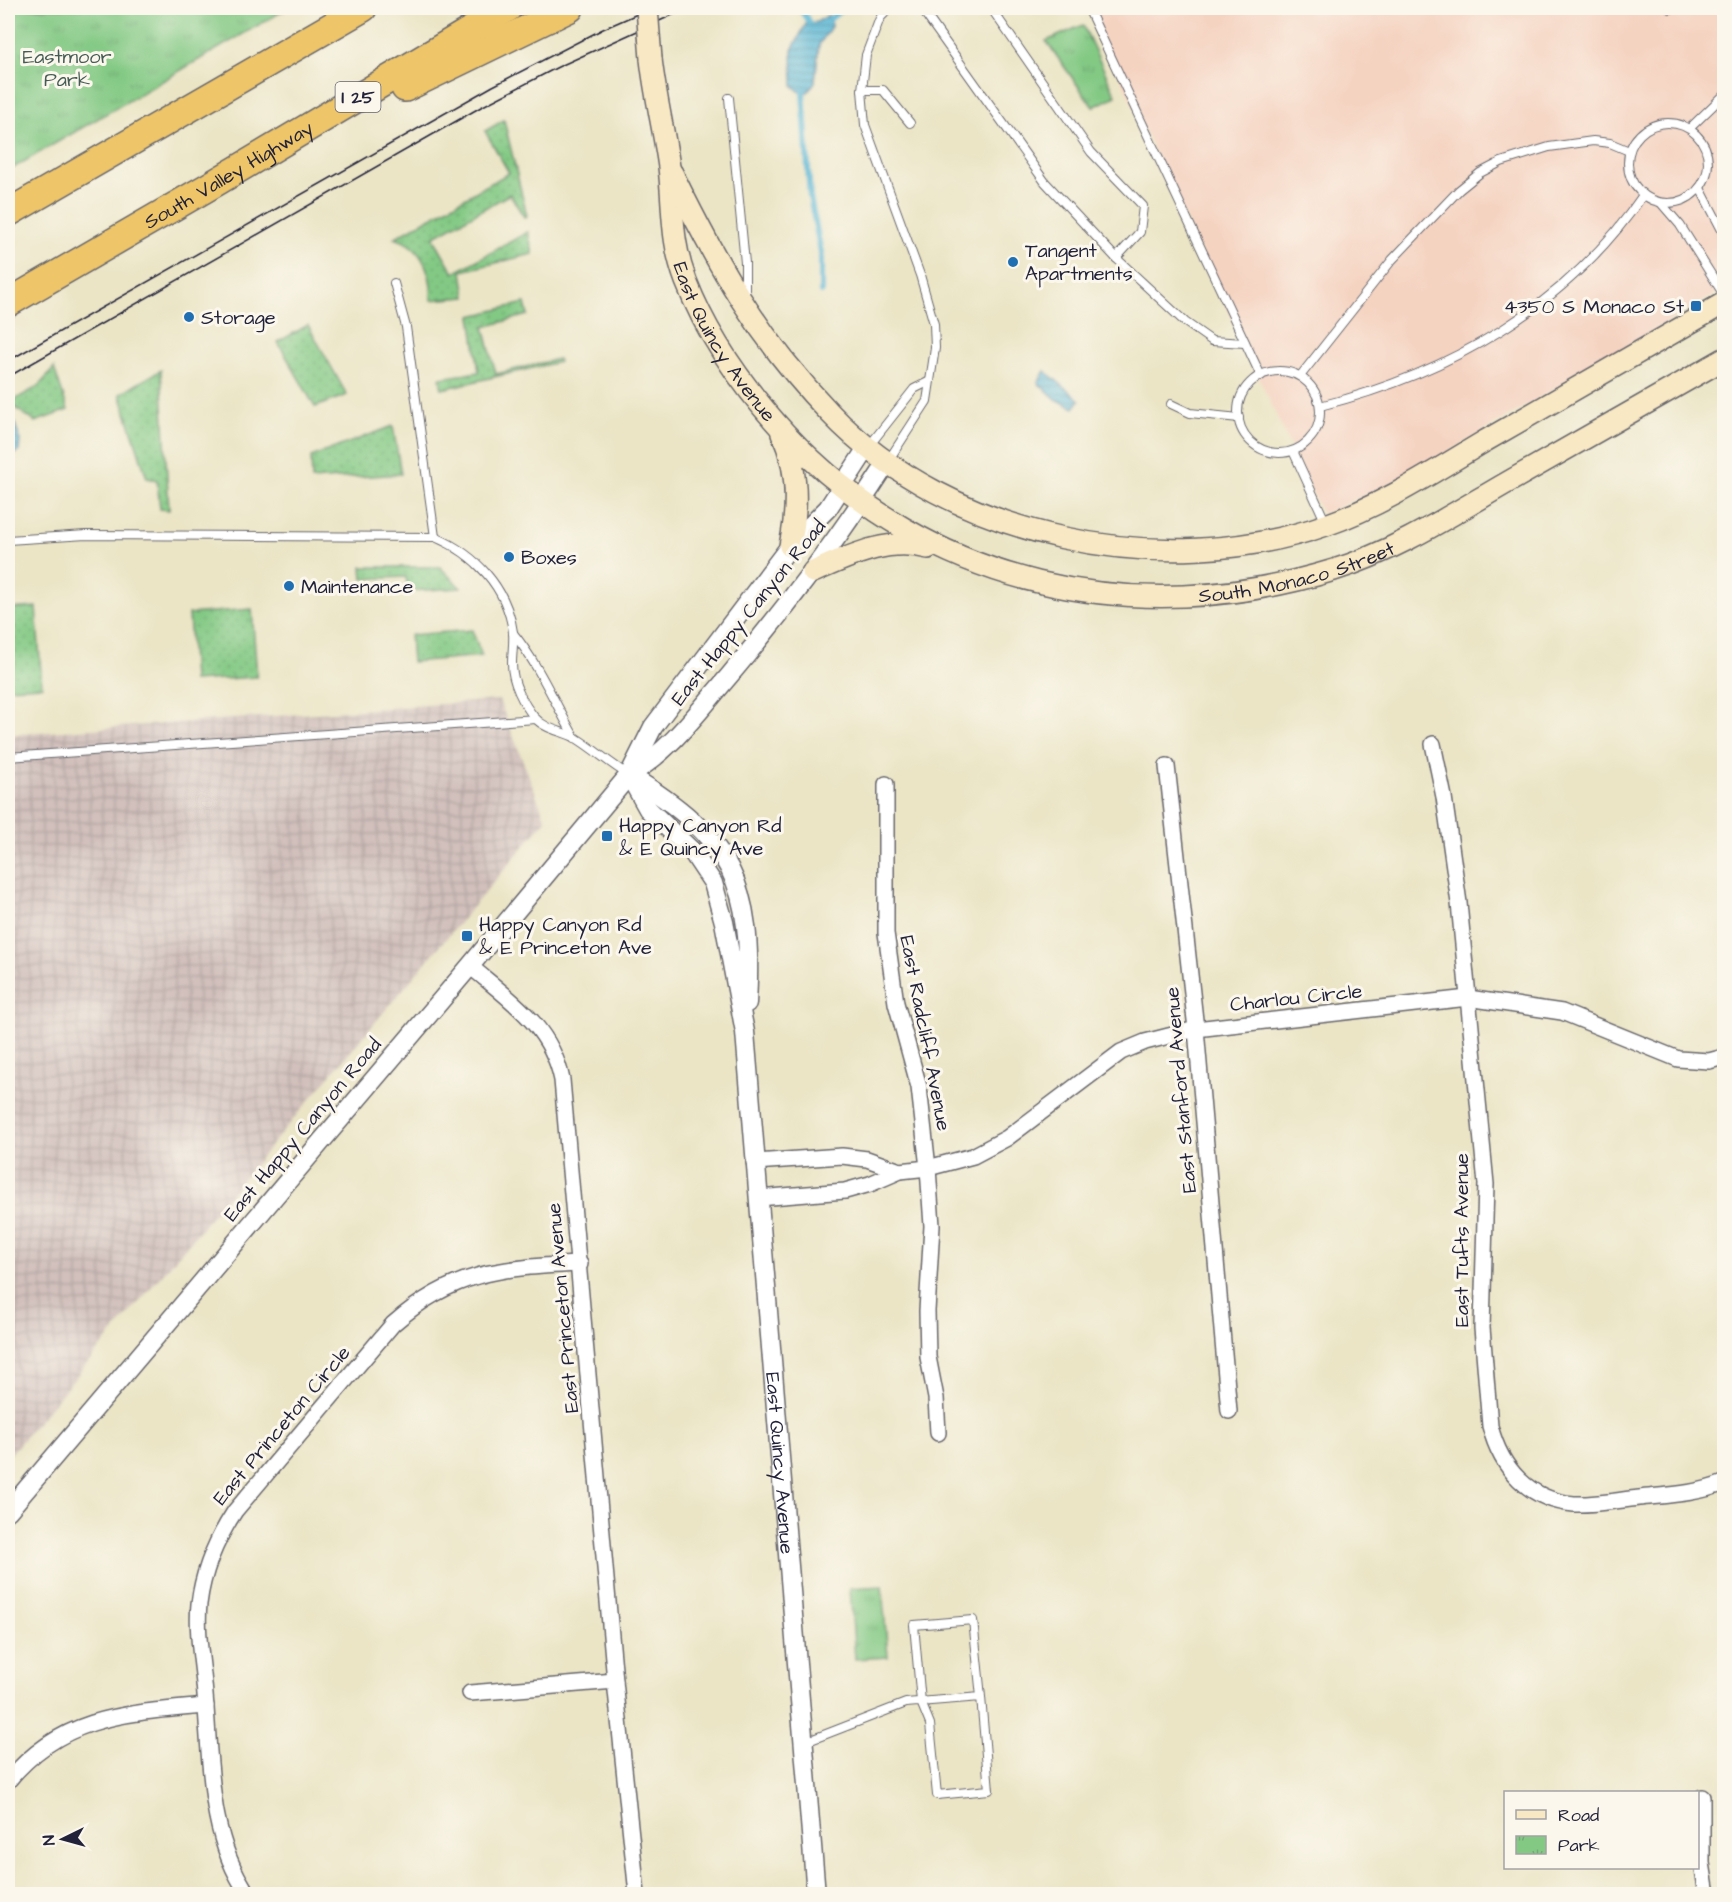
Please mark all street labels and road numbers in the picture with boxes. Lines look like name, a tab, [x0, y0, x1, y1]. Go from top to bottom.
road number: I 25	[336, 82, 380, 112]
street label: South Valley Highway	[139, 114, 319, 236]
street label: East Quincy Avenue	[666, 259, 782, 428]
street label: East Happy Canyon Road	[665, 514, 833, 712]
street label: South Monaco Street	[1197, 535, 1400, 610]
street label: East Radcliff Avenue	[892, 933, 958, 1133]
street label: Charlou Circle	[1229, 977, 1364, 1019]
street label: East Stanford Avenue	[1158, 986, 1204, 1194]
street label: East Happy Canyon Road	[217, 1032, 389, 1228]
street label: East Tufts Avenue	[1448, 1153, 1476, 1327]
street label: East Princeton Avenue	[540, 1202, 586, 1414]
street label: East Princeton Circle	[207, 1340, 357, 1511]
street label: East Quincy Avenue	[758, 1371, 801, 1555]

